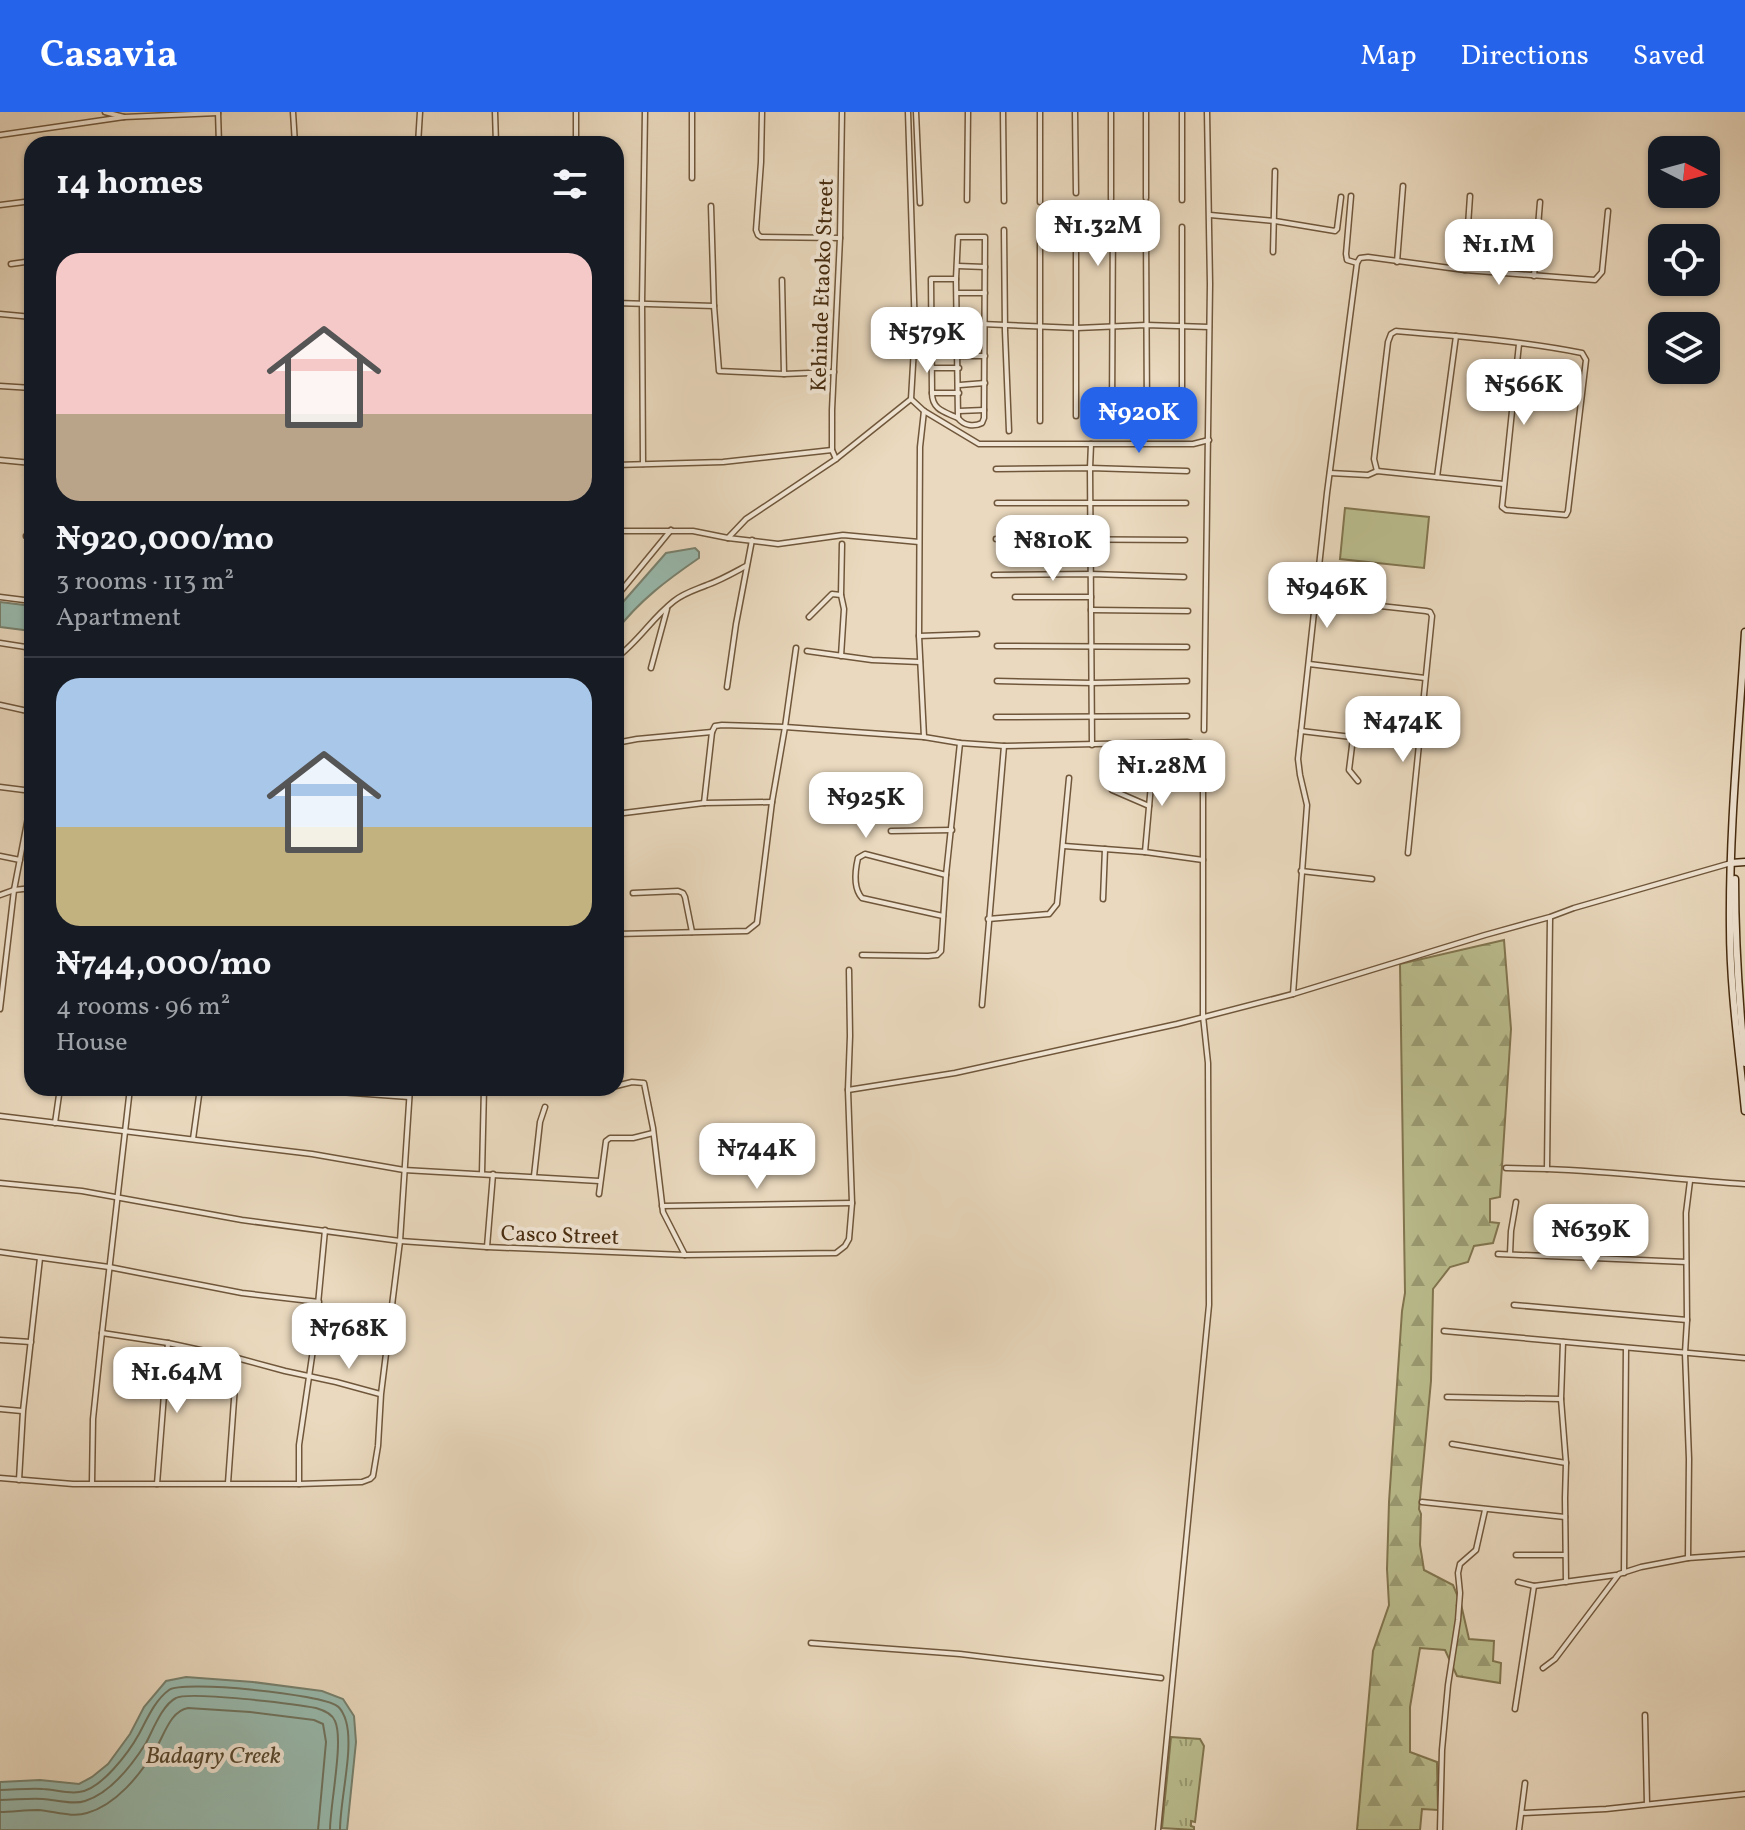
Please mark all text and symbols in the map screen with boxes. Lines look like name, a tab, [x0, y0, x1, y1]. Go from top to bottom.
text: Casavia	[40, 30, 178, 83]
text: Map	[1361, 37, 1417, 76]
text: Directions	[1461, 37, 1589, 76]
text: Saved	[1633, 37, 1705, 76]
north arrow	[1648, 136, 1720, 208]
map controls	[1648, 136, 1720, 384]
text: 14 homes	[56, 161, 203, 208]
icon: filters	[548, 162, 592, 206]
street label: Kehinde Etaoko Street	[804, 178, 843, 392]
pin: ₦1.32M	[1033, 200, 1163, 268]
text: ₦1.32M	[1054, 208, 1142, 244]
pin: ₦1.1M	[1443, 219, 1555, 287]
button: locate	[1648, 224, 1720, 296]
text: ₦1.1M	[1463, 227, 1535, 263]
icon: home	[252, 305, 396, 449]
pin: ₦579K	[871, 307, 983, 375]
button: layers	[1648, 312, 1720, 384]
text: ₦579K	[889, 315, 965, 351]
pin: ₦566K	[1468, 359, 1580, 427]
text: ₦566K	[1485, 367, 1563, 403]
pin: ₦920K	[1083, 387, 1195, 455]
text: ₦920K	[1098, 395, 1180, 431]
pin: ₦810K	[997, 515, 1109, 583]
text: ₦920,000/mo	[56, 517, 274, 564]
text: ₦810K	[1014, 523, 1092, 559]
pin: ₦946K	[1271, 562, 1383, 630]
text: 3 rooms · 113 m²	[56, 564, 234, 600]
text: ₦946K	[1286, 570, 1368, 606]
text: Apartment	[56, 600, 181, 636]
pin: ₦474K	[1347, 696, 1459, 764]
text: ₦474K	[1363, 704, 1443, 740]
icon: home	[252, 730, 396, 874]
pin: ₦1.28M	[1097, 740, 1227, 808]
text: ₦1.28M	[1117, 748, 1207, 784]
pin: ₦925K	[810, 772, 922, 840]
text: ₦925K	[827, 780, 905, 816]
text: ₦744,000/mo	[56, 942, 272, 989]
text: 4 rooms · 96 m²	[56, 989, 230, 1025]
text: House	[56, 1025, 128, 1061]
pin: ₦744K	[701, 1123, 813, 1191]
text: ₦744K	[717, 1131, 797, 1167]
pin: ₦639K	[1535, 1204, 1647, 1272]
text: ₦639K	[1551, 1212, 1631, 1248]
street label: Casco Street	[500, 1219, 620, 1254]
pin: ₦768K	[293, 1303, 405, 1371]
text: ₦768K	[310, 1311, 388, 1347]
pin: ₦1.64M	[112, 1347, 242, 1415]
text: ₦1.64M	[131, 1355, 223, 1391]
water label: Badagry Creek	[145, 1740, 281, 1774]

